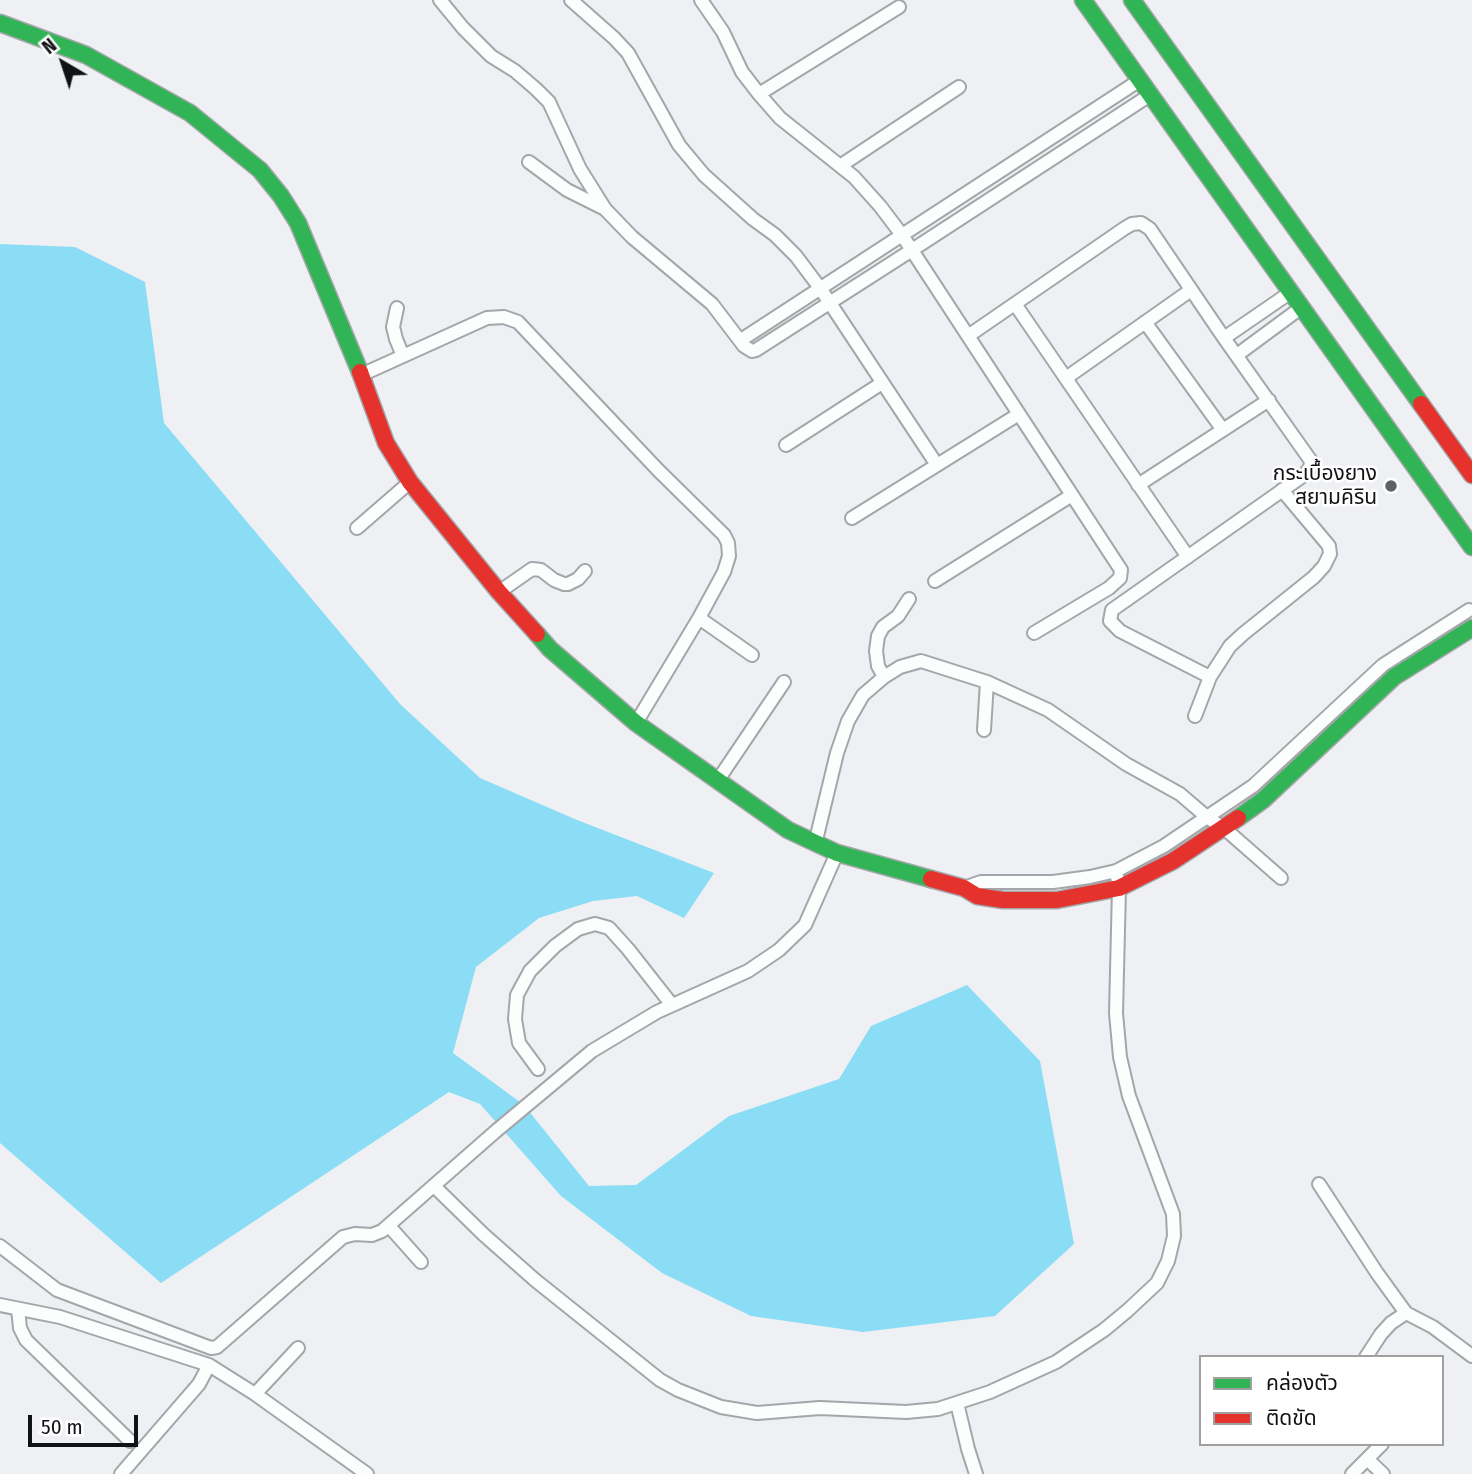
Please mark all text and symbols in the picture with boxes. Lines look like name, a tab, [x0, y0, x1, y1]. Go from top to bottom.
north arrow	[28, 28, 98, 98]
text: N	[38, 34, 61, 59]
place label: กระเบื้องยาง สยามคิริน	[1273, 461, 1377, 511]
marker: กระเบื้องยาง สยามคิริน	[1383, 478, 1399, 494]
legend	[1199, 1355, 1444, 1446]
text: คล่องตัว	[1266, 1370, 1338, 1396]
scale bar	[32, 1400, 142, 1444]
text: ติดขัด	[1266, 1405, 1317, 1431]
text: 50 m	[41, 1414, 83, 1440]

